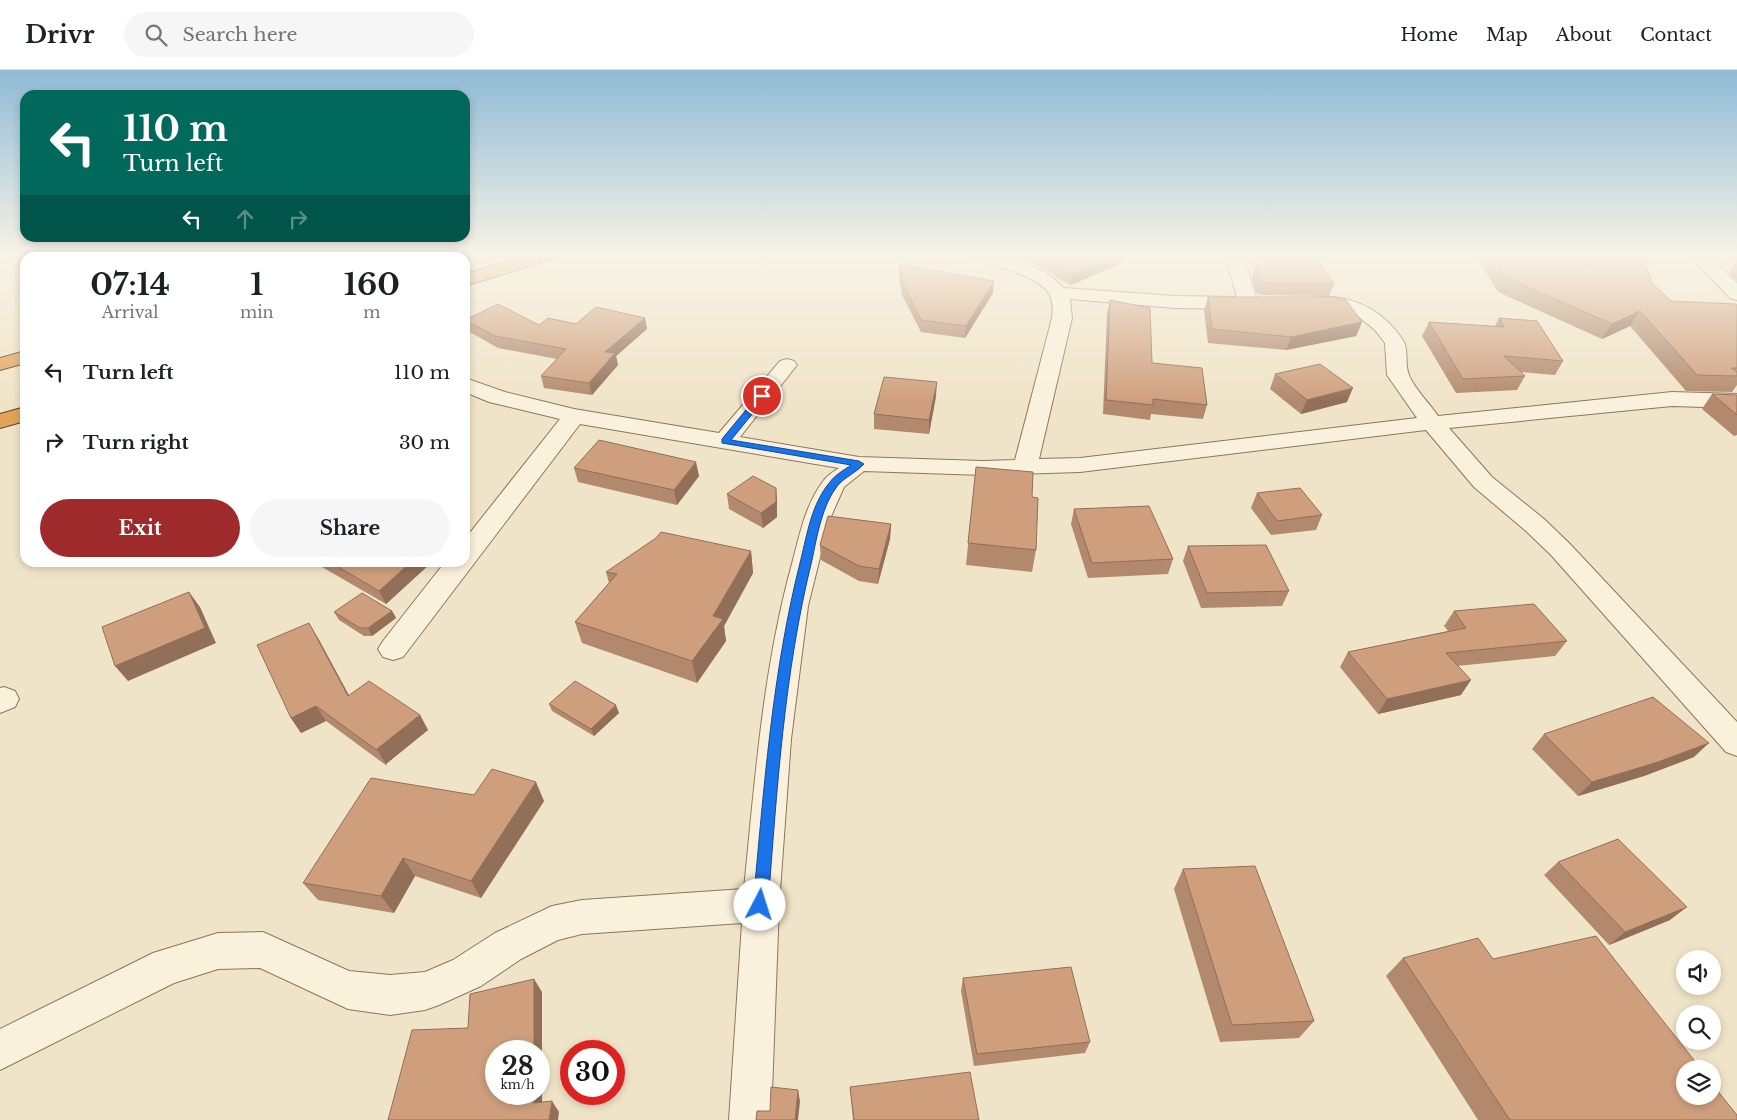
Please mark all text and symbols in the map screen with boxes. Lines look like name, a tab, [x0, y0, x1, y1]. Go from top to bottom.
search box	[124, 12, 474, 57]
text: Drivr	[25, 20, 94, 49]
icon: search	[142, 21, 170, 49]
text: Search here	[182, 23, 297, 46]
text: Home	[1400, 24, 1458, 46]
text: Map	[1486, 24, 1528, 46]
text: About	[1556, 24, 1612, 46]
text: Contact	[1640, 24, 1712, 46]
text: 110 m	[123, 107, 228, 150]
icon: left	[40, 110, 105, 175]
text: Turn left	[123, 150, 223, 177]
icon: left	[178, 205, 206, 233]
icon: ahead	[231, 205, 259, 233]
icon: right	[284, 205, 312, 233]
text: 07:14	[90, 266, 170, 303]
text: 1	[250, 266, 263, 303]
text: 160	[344, 266, 400, 303]
text: Arrival	[102, 302, 158, 322]
text: min	[240, 302, 274, 322]
text: m	[363, 302, 380, 322]
icon: left	[40, 358, 68, 386]
text: Turn left	[83, 361, 174, 384]
text: 110 m	[394, 361, 450, 384]
pin	[741, 375, 783, 417]
icon: arrive	[748, 382, 776, 410]
icon: right	[40, 428, 68, 456]
text: Turn right	[83, 431, 189, 454]
text: 30 m	[399, 431, 450, 454]
button: Exit	[40, 499, 240, 557]
button: Share	[250, 499, 450, 557]
position arrow	[733, 878, 785, 930]
map controls	[1676, 950, 1721, 1105]
button: sound	[1676, 950, 1721, 995]
button: search	[1676, 1005, 1721, 1050]
speed limit sign: 30	[560, 1040, 625, 1105]
text: 28	[501, 1051, 534, 1082]
button: layers	[1676, 1060, 1721, 1105]
text: km/h	[500, 1077, 535, 1092]

